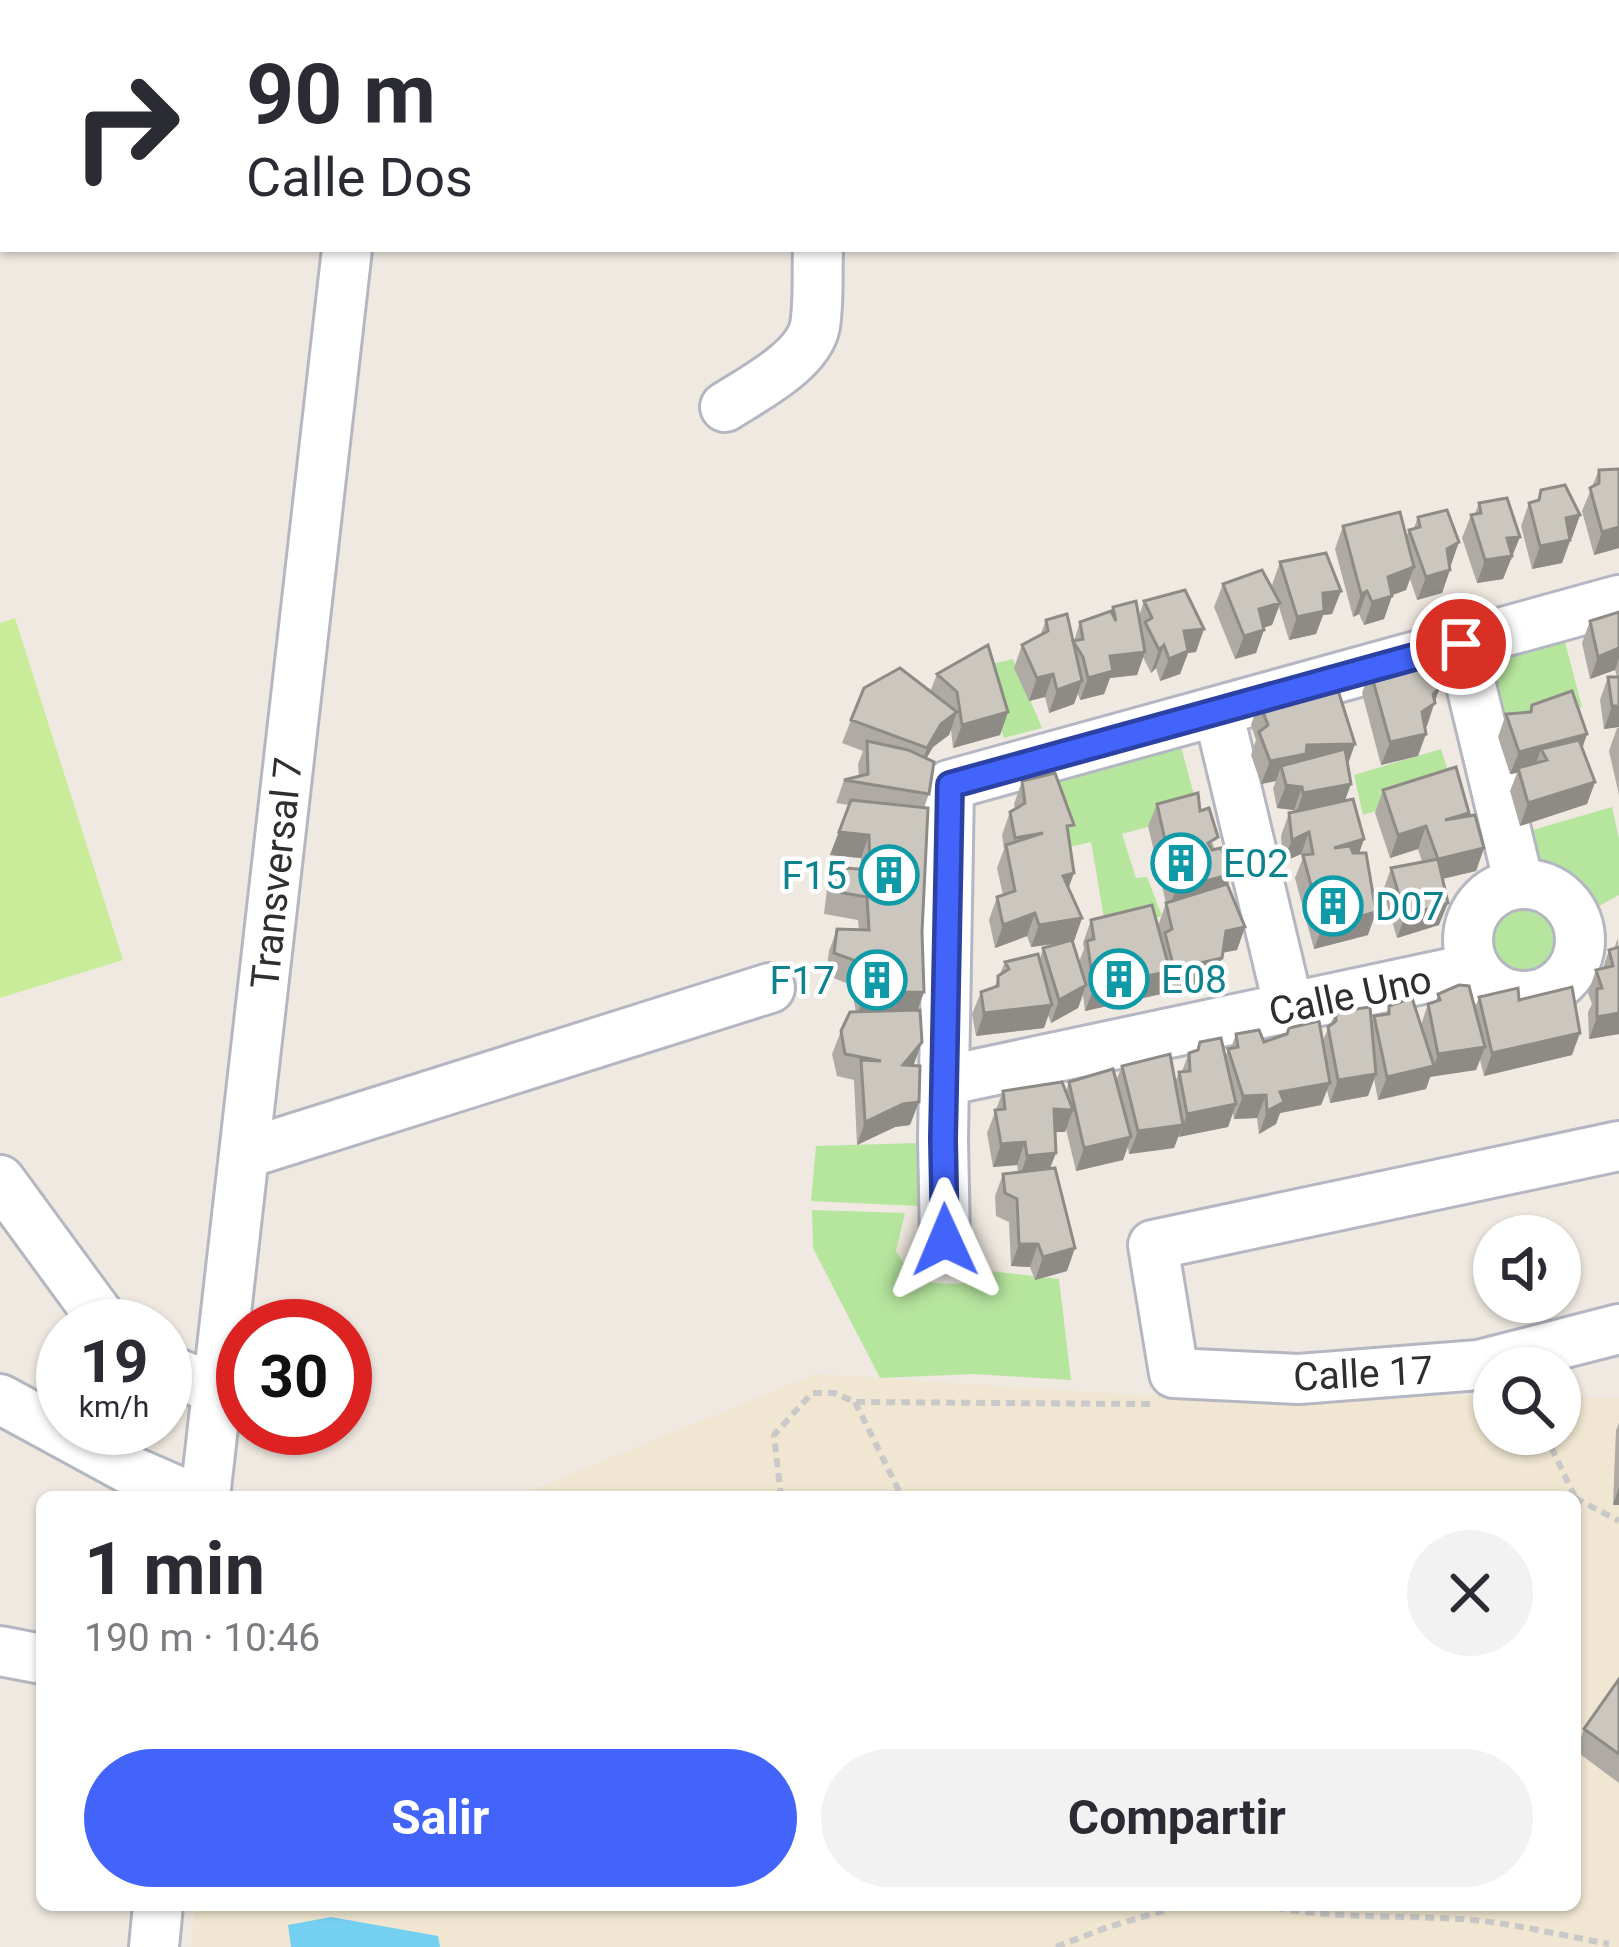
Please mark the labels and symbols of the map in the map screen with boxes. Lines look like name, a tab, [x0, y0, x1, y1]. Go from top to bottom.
pin	[1410, 593, 1512, 695]
street label: Transversal 7	[242, 755, 312, 991]
building icon: E02	[1150, 832, 1212, 894]
place label: E02	[1223, 841, 1289, 887]
building icon: F15	[858, 844, 920, 906]
place label: F15	[782, 853, 847, 899]
building icon: D07	[1302, 875, 1364, 937]
place label: D07	[1375, 884, 1444, 930]
building icon: E08	[1088, 948, 1150, 1010]
building icon: F17	[846, 949, 908, 1011]
street label: Calle Uno	[1265, 956, 1436, 1036]
place label: E08	[1161, 957, 1227, 1003]
place label: F17	[770, 958, 835, 1004]
position arrow	[882, 1177, 1008, 1303]
speed limit sign: 30	[216, 1299, 372, 1455]
street label: Calle 17	[1292, 1347, 1434, 1401]

